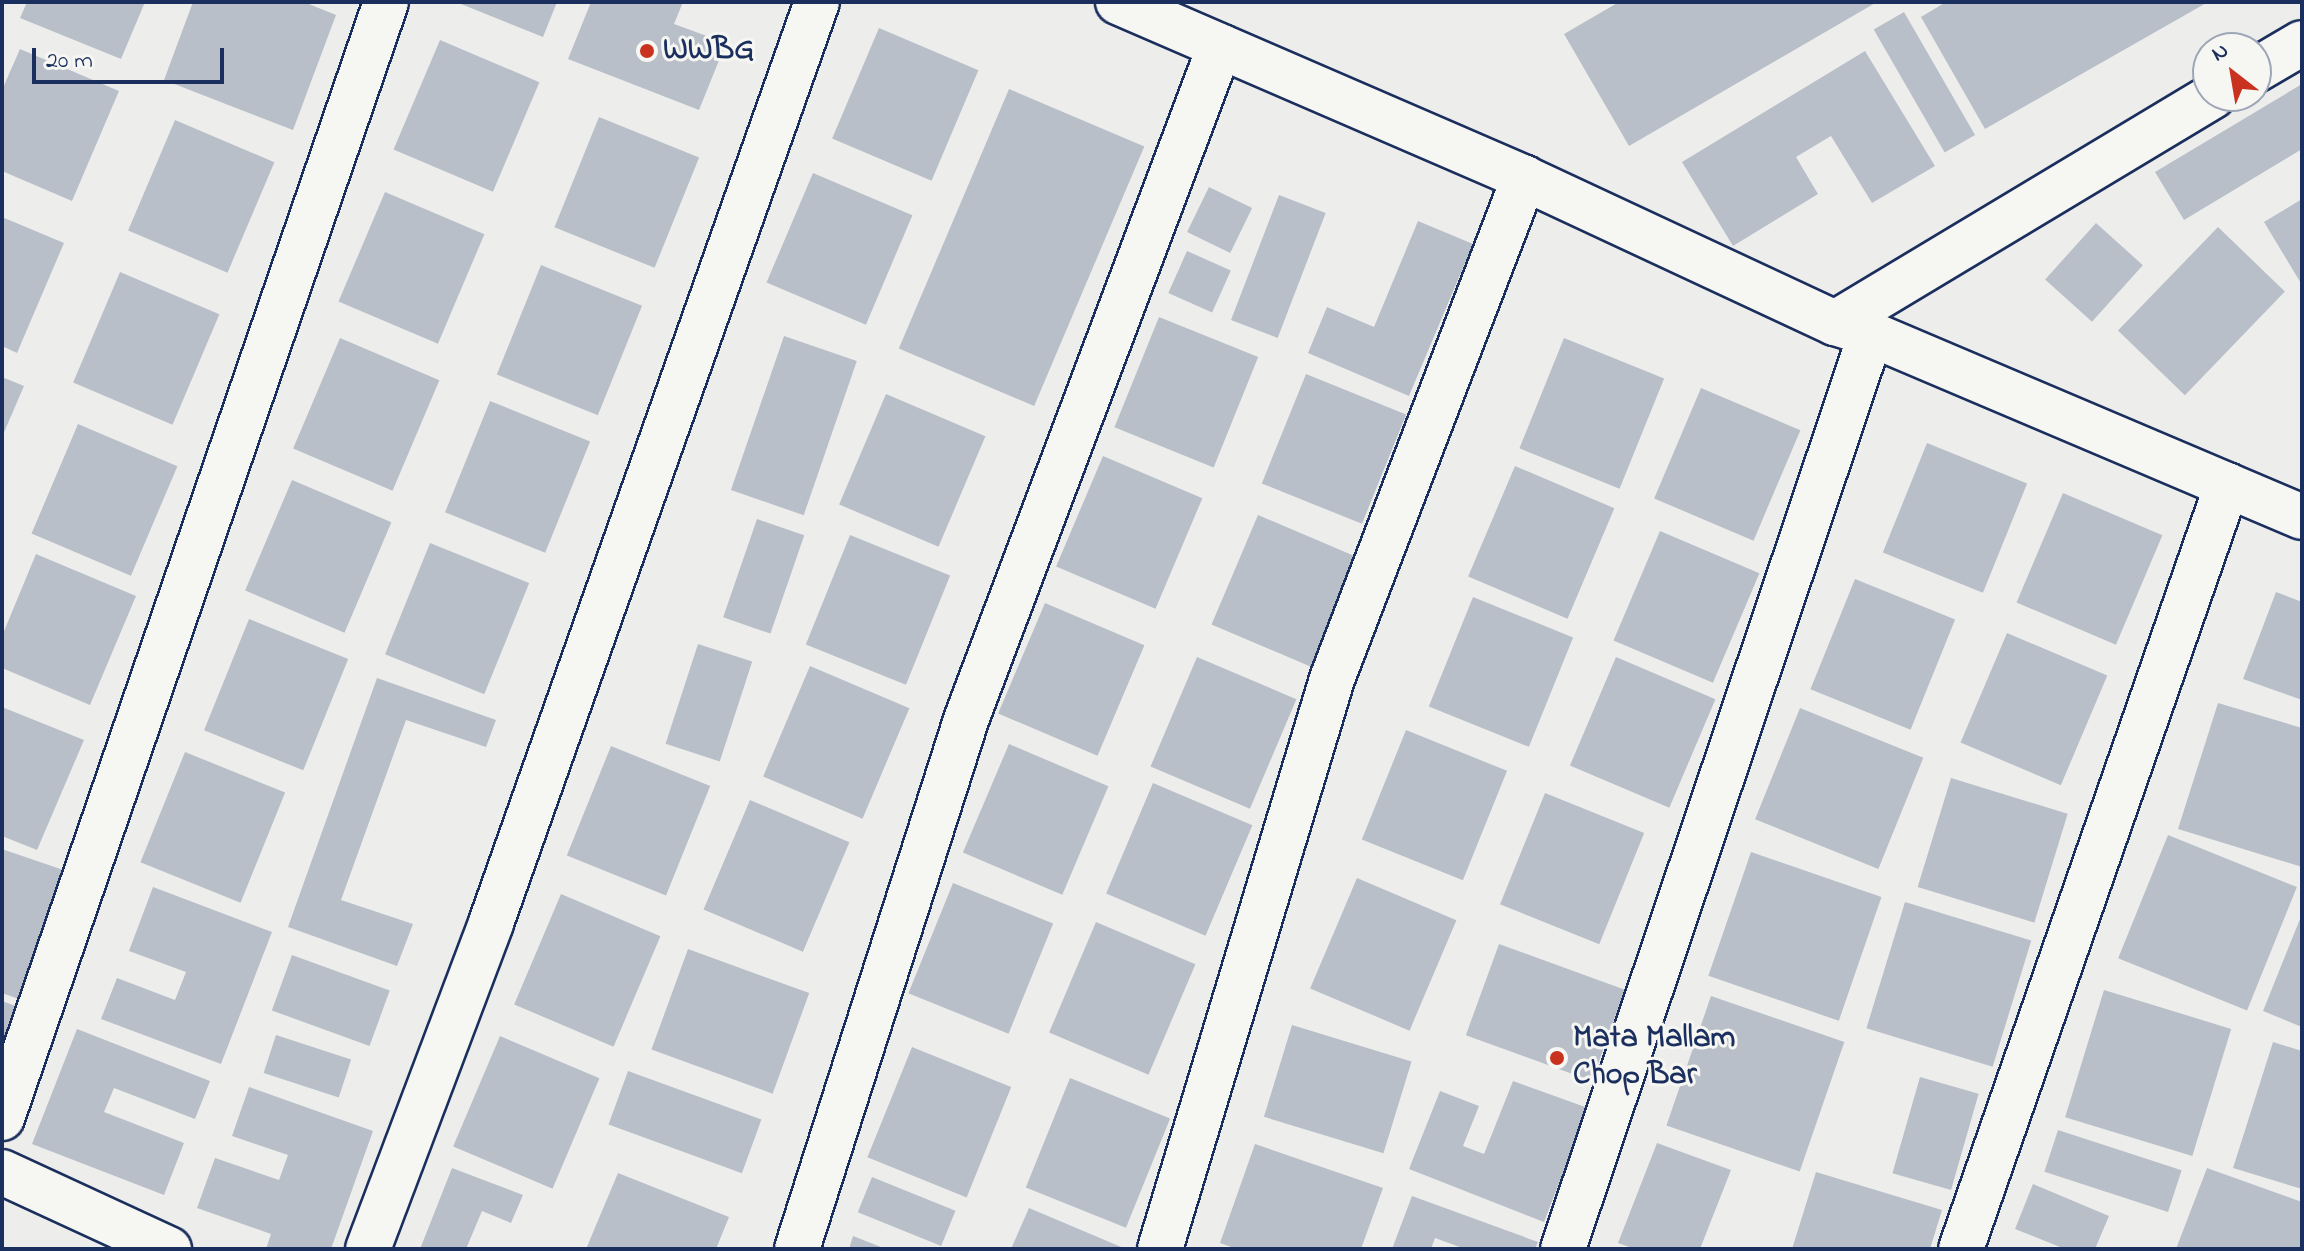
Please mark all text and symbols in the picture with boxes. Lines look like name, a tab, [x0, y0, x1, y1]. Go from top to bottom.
scale bar	[36, 32, 228, 82]
place label: WWBG	[663, 32, 754, 70]
north arrow	[2192, 32, 2272, 112]
text: N	[2206, 36, 2235, 71]
marker: WWBG	[638, 42, 656, 60]
text: 20 m	[46, 44, 93, 79]
place label: Mata Mallam Chop Bar	[1573, 1021, 1735, 1096]
marker: Mata Mallam Chop Bar	[1548, 1049, 1566, 1067]

